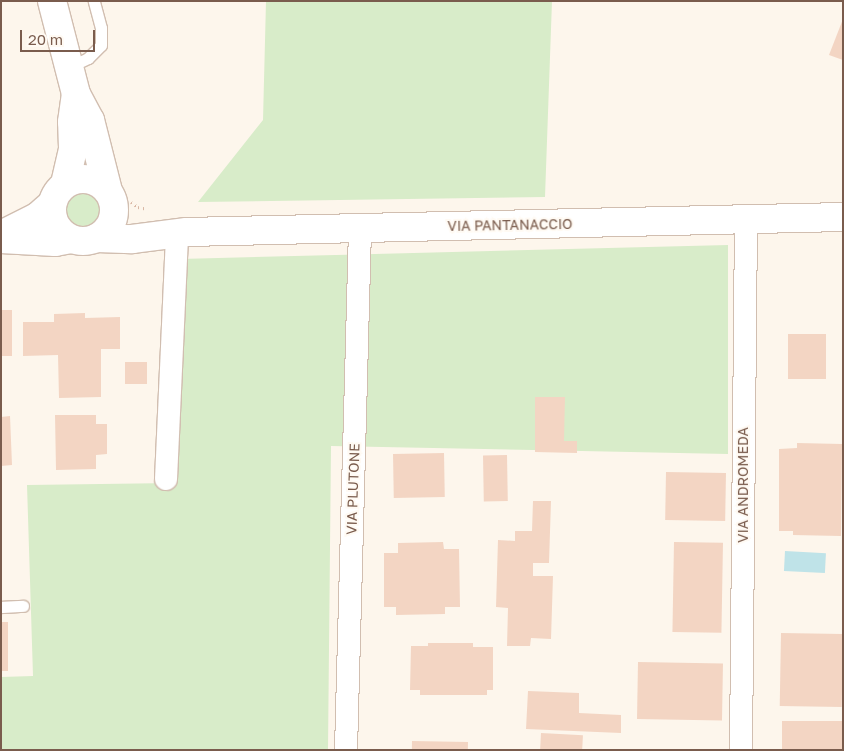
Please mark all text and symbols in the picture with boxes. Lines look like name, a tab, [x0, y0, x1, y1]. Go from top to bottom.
scale bar	[22, 20, 98, 52]
text: 20 m	[28, 30, 63, 48]
street label: VIA PANTANACCIO	[447, 216, 573, 234]
street label: VIA ANDROMEDA	[735, 427, 751, 543]
street label: VIA PLUTONE	[343, 443, 363, 535]

